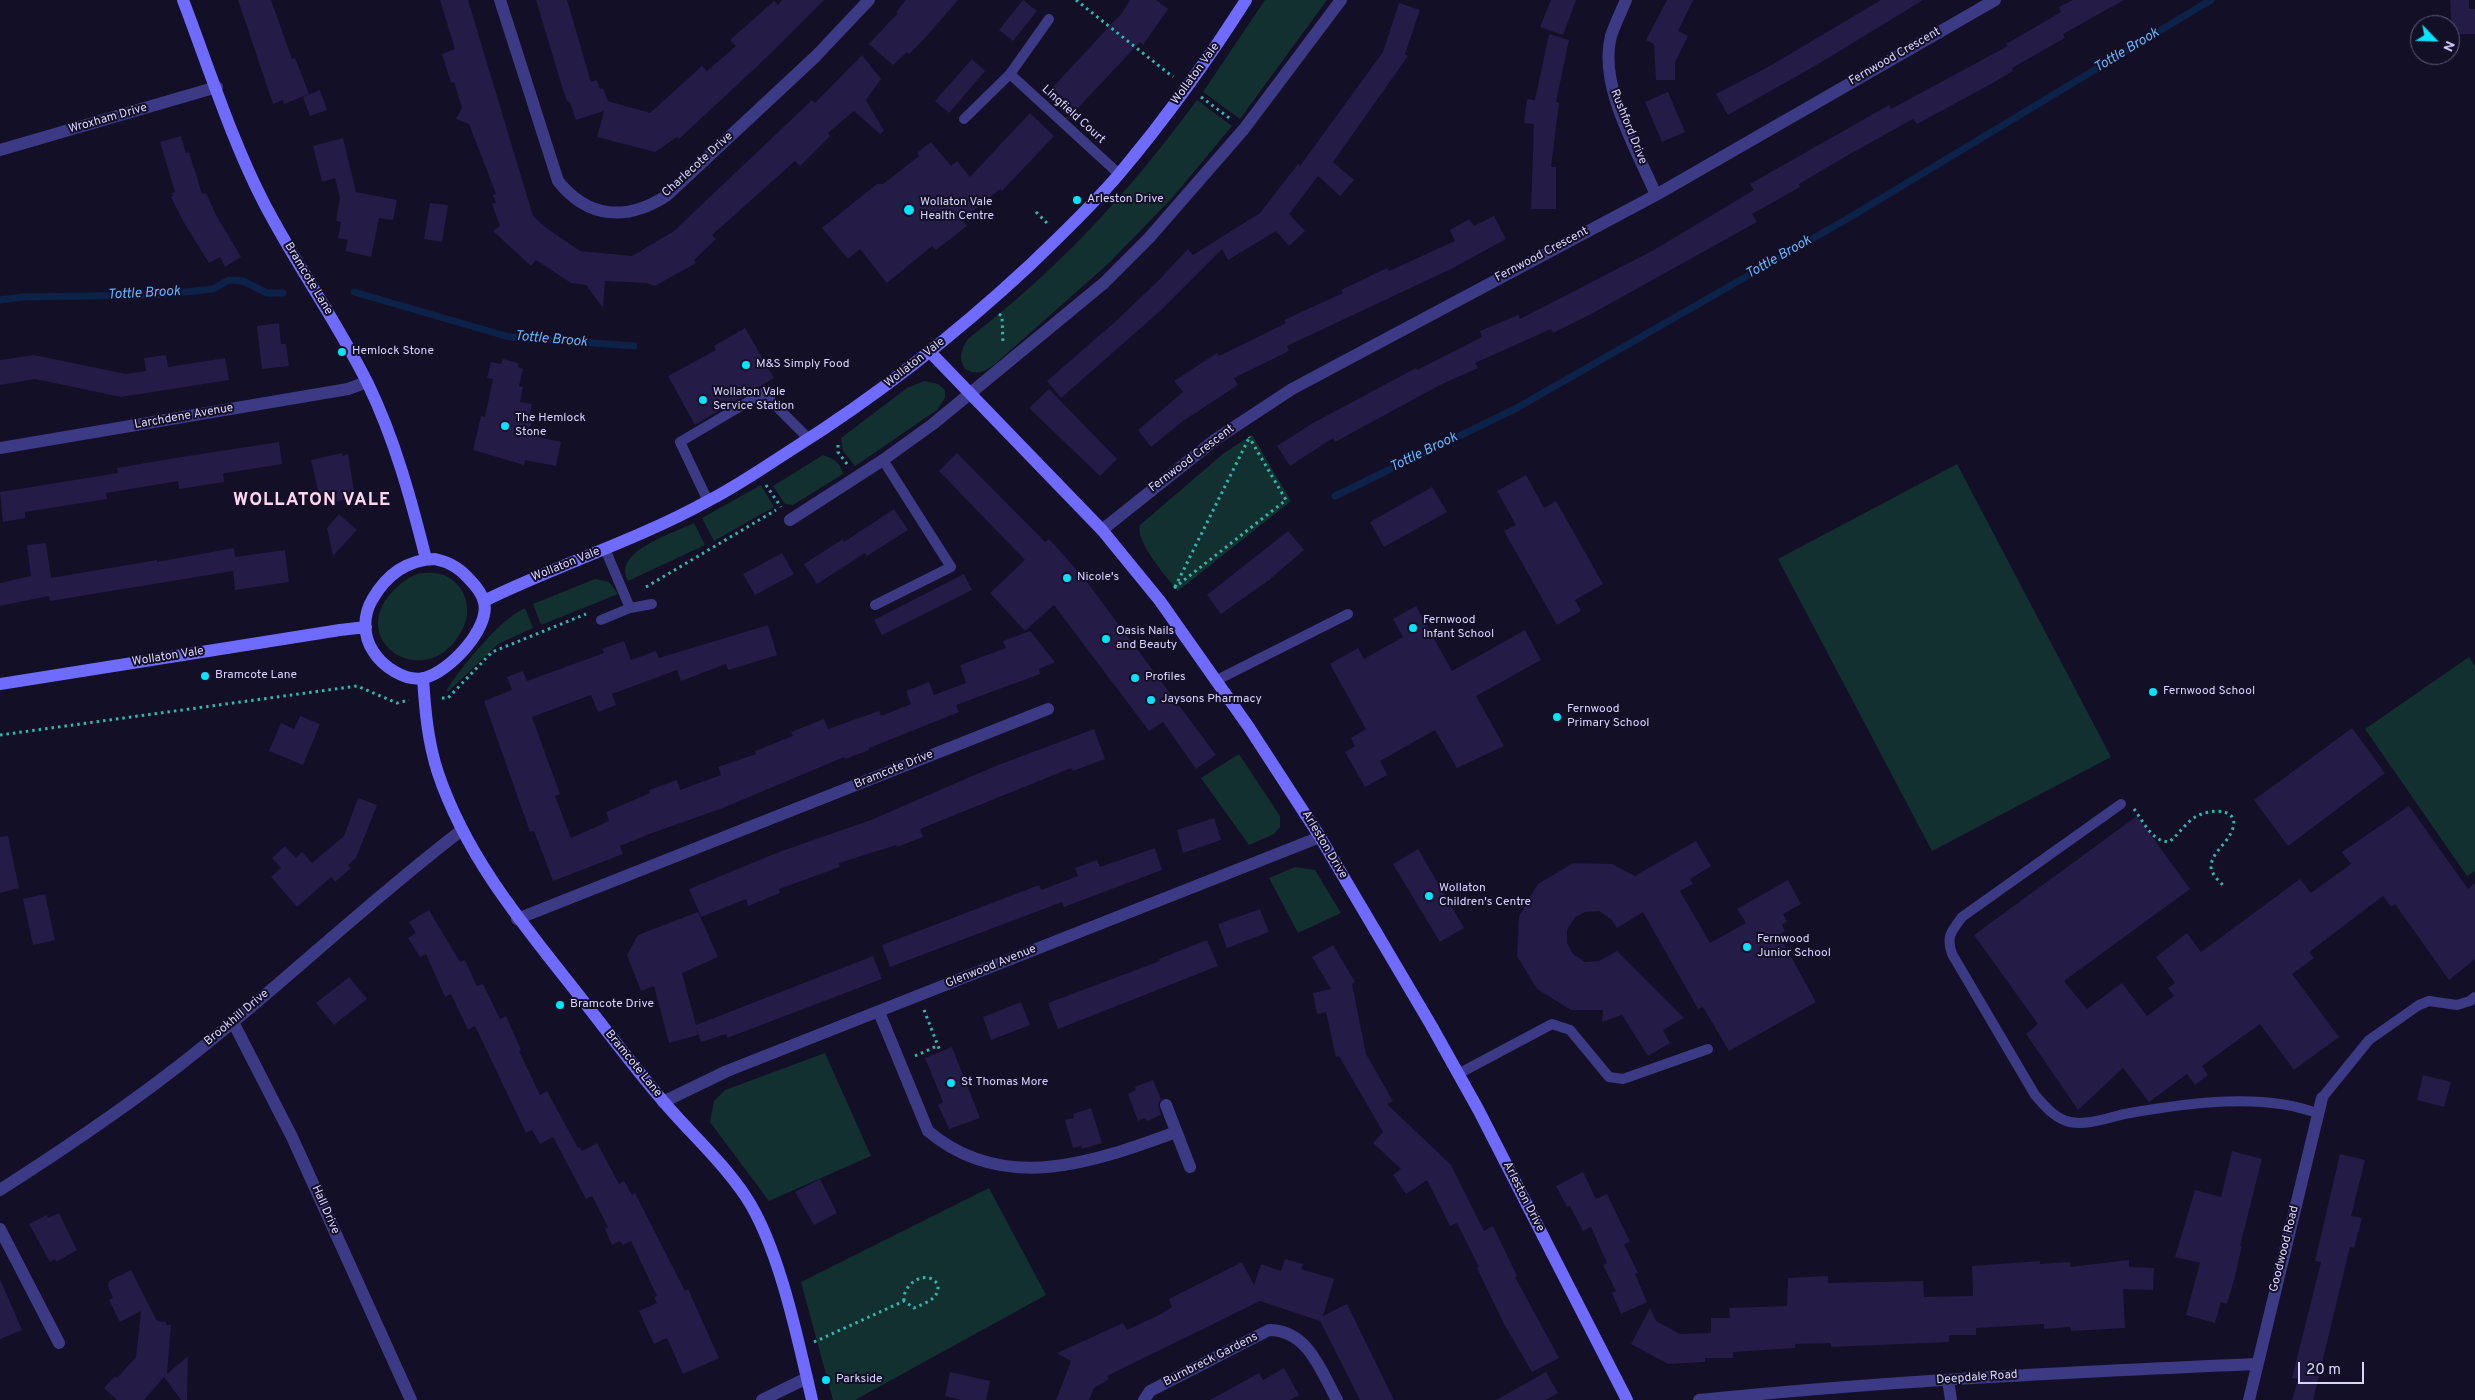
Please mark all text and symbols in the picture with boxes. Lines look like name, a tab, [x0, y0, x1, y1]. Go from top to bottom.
north arrow	[2410, 15, 2460, 65]
street label: Fernwood Crescent	[1847, 25, 1943, 89]
water label: Tottle Brook	[2091, 25, 2163, 77]
text: N	[2438, 38, 2458, 54]
street label: Wollaton Vale	[1169, 40, 1223, 108]
street label: Lingfield Court	[1038, 83, 1108, 147]
street label: Rushford Drive	[1606, 87, 1650, 167]
street label: Wroxham Drive	[67, 101, 149, 137]
street label: Charlecote Drive	[660, 129, 736, 201]
place label: Arleston Drive	[1087, 193, 1164, 207]
marker: Arleston Drive	[1071, 194, 1083, 206]
place label: Wollaton Vale Health Centre	[920, 196, 994, 224]
marker: Wollaton Vale Health Centre	[902, 203, 916, 217]
street label: Fernwood Crescent	[1493, 224, 1591, 286]
water label: Tottle Brook	[1743, 233, 1815, 283]
street label: Bramcote Lane	[281, 240, 335, 318]
water label: Tottle Brook	[107, 284, 181, 304]
water label: Tottle Brook	[514, 328, 588, 352]
street label: Wollaton Vale	[882, 335, 948, 391]
place label: Hemlock Stone	[352, 345, 434, 359]
marker: Hemlock Stone	[336, 346, 348, 358]
place label: M&S Simply Food	[756, 358, 850, 372]
marker: M&S Simply Food	[740, 359, 752, 371]
place label: Wollaton Vale Service Station	[713, 386, 794, 414]
marker: Wollaton Vale Service Station	[697, 394, 709, 406]
street label: Larchdene Avenue	[133, 401, 235, 433]
place label: The Hemlock Stone	[515, 412, 586, 440]
marker: The Hemlock Stone	[499, 420, 511, 432]
street label: Fernwood Crescent	[1146, 422, 1238, 496]
water label: Tottle Brook	[1388, 429, 1460, 477]
district label: WOLLATON VALE	[231, 490, 393, 512]
street label: Wollaton Vale	[530, 545, 602, 585]
place label: Nicole's	[1077, 571, 1119, 585]
marker: Nicole's	[1061, 572, 1073, 584]
place label: Fernwood Infant School	[1423, 614, 1494, 642]
marker: Fernwood Infant School	[1407, 622, 1419, 634]
place label: Oasis Nails and Beauty	[1116, 625, 1177, 653]
marker: Oasis Nails and Beauty	[1100, 633, 1112, 645]
street label: Wollaton Vale	[131, 644, 205, 670]
place label: Bramcote Lane	[215, 669, 297, 683]
marker: Bramcote Lane	[199, 670, 211, 682]
place label: Profiles	[1145, 671, 1186, 685]
marker: Profiles	[1129, 672, 1141, 684]
place label: Fernwood School	[2163, 685, 2255, 699]
marker: Fernwood School	[2147, 686, 2159, 698]
place label: Jaysons Pharmacy	[1161, 693, 1262, 707]
marker: Jaysons Pharmacy	[1145, 694, 1157, 706]
place label: Fernwood Primary School	[1567, 703, 1649, 731]
marker: Fernwood Primary School	[1551, 711, 1563, 723]
street label: Bramcote Drive	[852, 748, 936, 792]
street label: Arleston Drive	[1298, 808, 1350, 882]
place label: Wollaton Children's Centre	[1439, 882, 1531, 910]
marker: Wollaton Children's Centre	[1423, 890, 1435, 902]
place label: Fernwood Junior School	[1757, 933, 1831, 961]
marker: Fernwood Junior School	[1741, 941, 1753, 953]
street label: Glenwood Avenue	[944, 942, 1038, 992]
street label: Brookhill Drive	[202, 987, 272, 1049]
place label: Bramcote Drive	[570, 998, 654, 1012]
marker: Bramcote Drive	[554, 999, 566, 1011]
street label: Bramcote Lane	[602, 1028, 664, 1100]
place label: St Thomas More	[961, 1076, 1048, 1090]
marker: St Thomas More	[945, 1077, 957, 1089]
street label: Arleston Drive	[1499, 1160, 1547, 1234]
street label: Hall Drive	[308, 1183, 342, 1237]
street label: Goodwood Road	[2267, 1204, 2303, 1294]
street label: Burnbreck Gardens	[1161, 1330, 1261, 1390]
scale bar	[2300, 1352, 2366, 1384]
text: 20 m	[2306, 1361, 2341, 1380]
street label: Deepdale Road	[1936, 1368, 2018, 1388]
place label: Parkside	[836, 1373, 882, 1387]
marker: Parkside	[820, 1374, 832, 1386]

